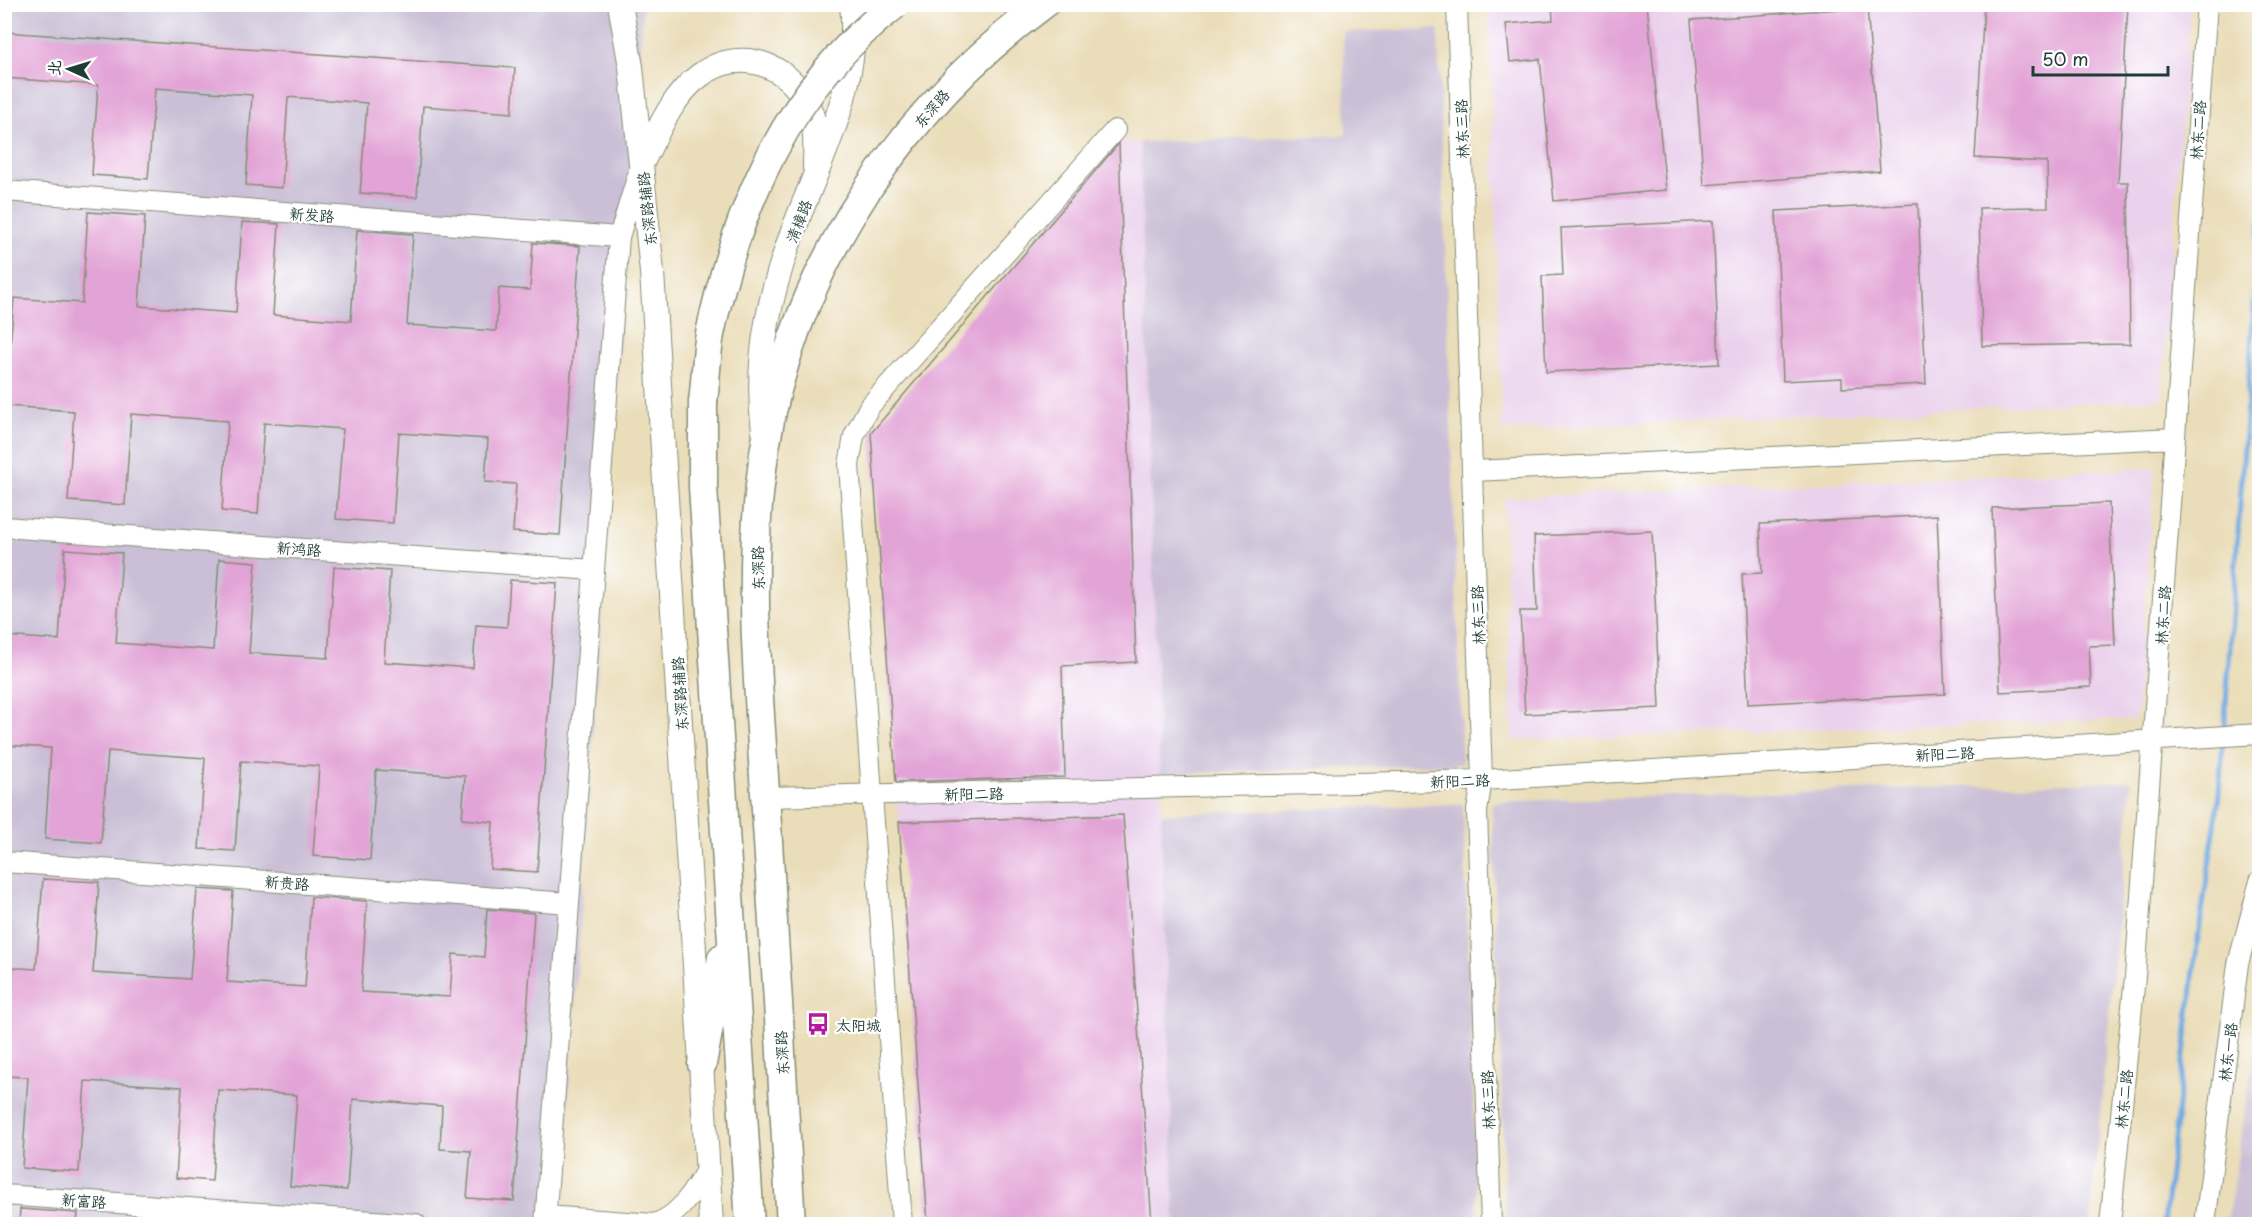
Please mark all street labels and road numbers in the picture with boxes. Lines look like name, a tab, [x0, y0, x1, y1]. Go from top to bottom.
street label: 东深路	[908, 83, 954, 133]
street label: 林东三路	[1448, 99, 1474, 159]
street label: 林东二路	[2183, 99, 2211, 161]
street label: 东深路辅路	[631, 170, 661, 248]
street label: 清樟路	[779, 196, 817, 246]
street label: 新发路	[289, 201, 335, 227]
street label: 新鸿路	[276, 535, 322, 561]
street label: 东深路	[745, 545, 769, 591]
street label: 林东二路	[2148, 584, 2176, 646]
street label: 林东三路	[1464, 585, 1490, 645]
street label: 东深路辅路	[665, 656, 693, 732]
street label: 新阳二路	[1914, 740, 1976, 766]
street label: 新阳二路	[1430, 767, 1490, 793]
street label: 新阳二路	[944, 781, 1004, 805]
street label: 新贵路	[264, 869, 310, 895]
street label: 林东一路	[2212, 1021, 2242, 1083]
street label: 东深路	[768, 1030, 794, 1076]
street label: 林东二路	[2108, 1068, 2138, 1130]
street label: 林东三路	[1474, 1070, 1500, 1130]
street label: 新富路	[61, 1187, 107, 1213]

